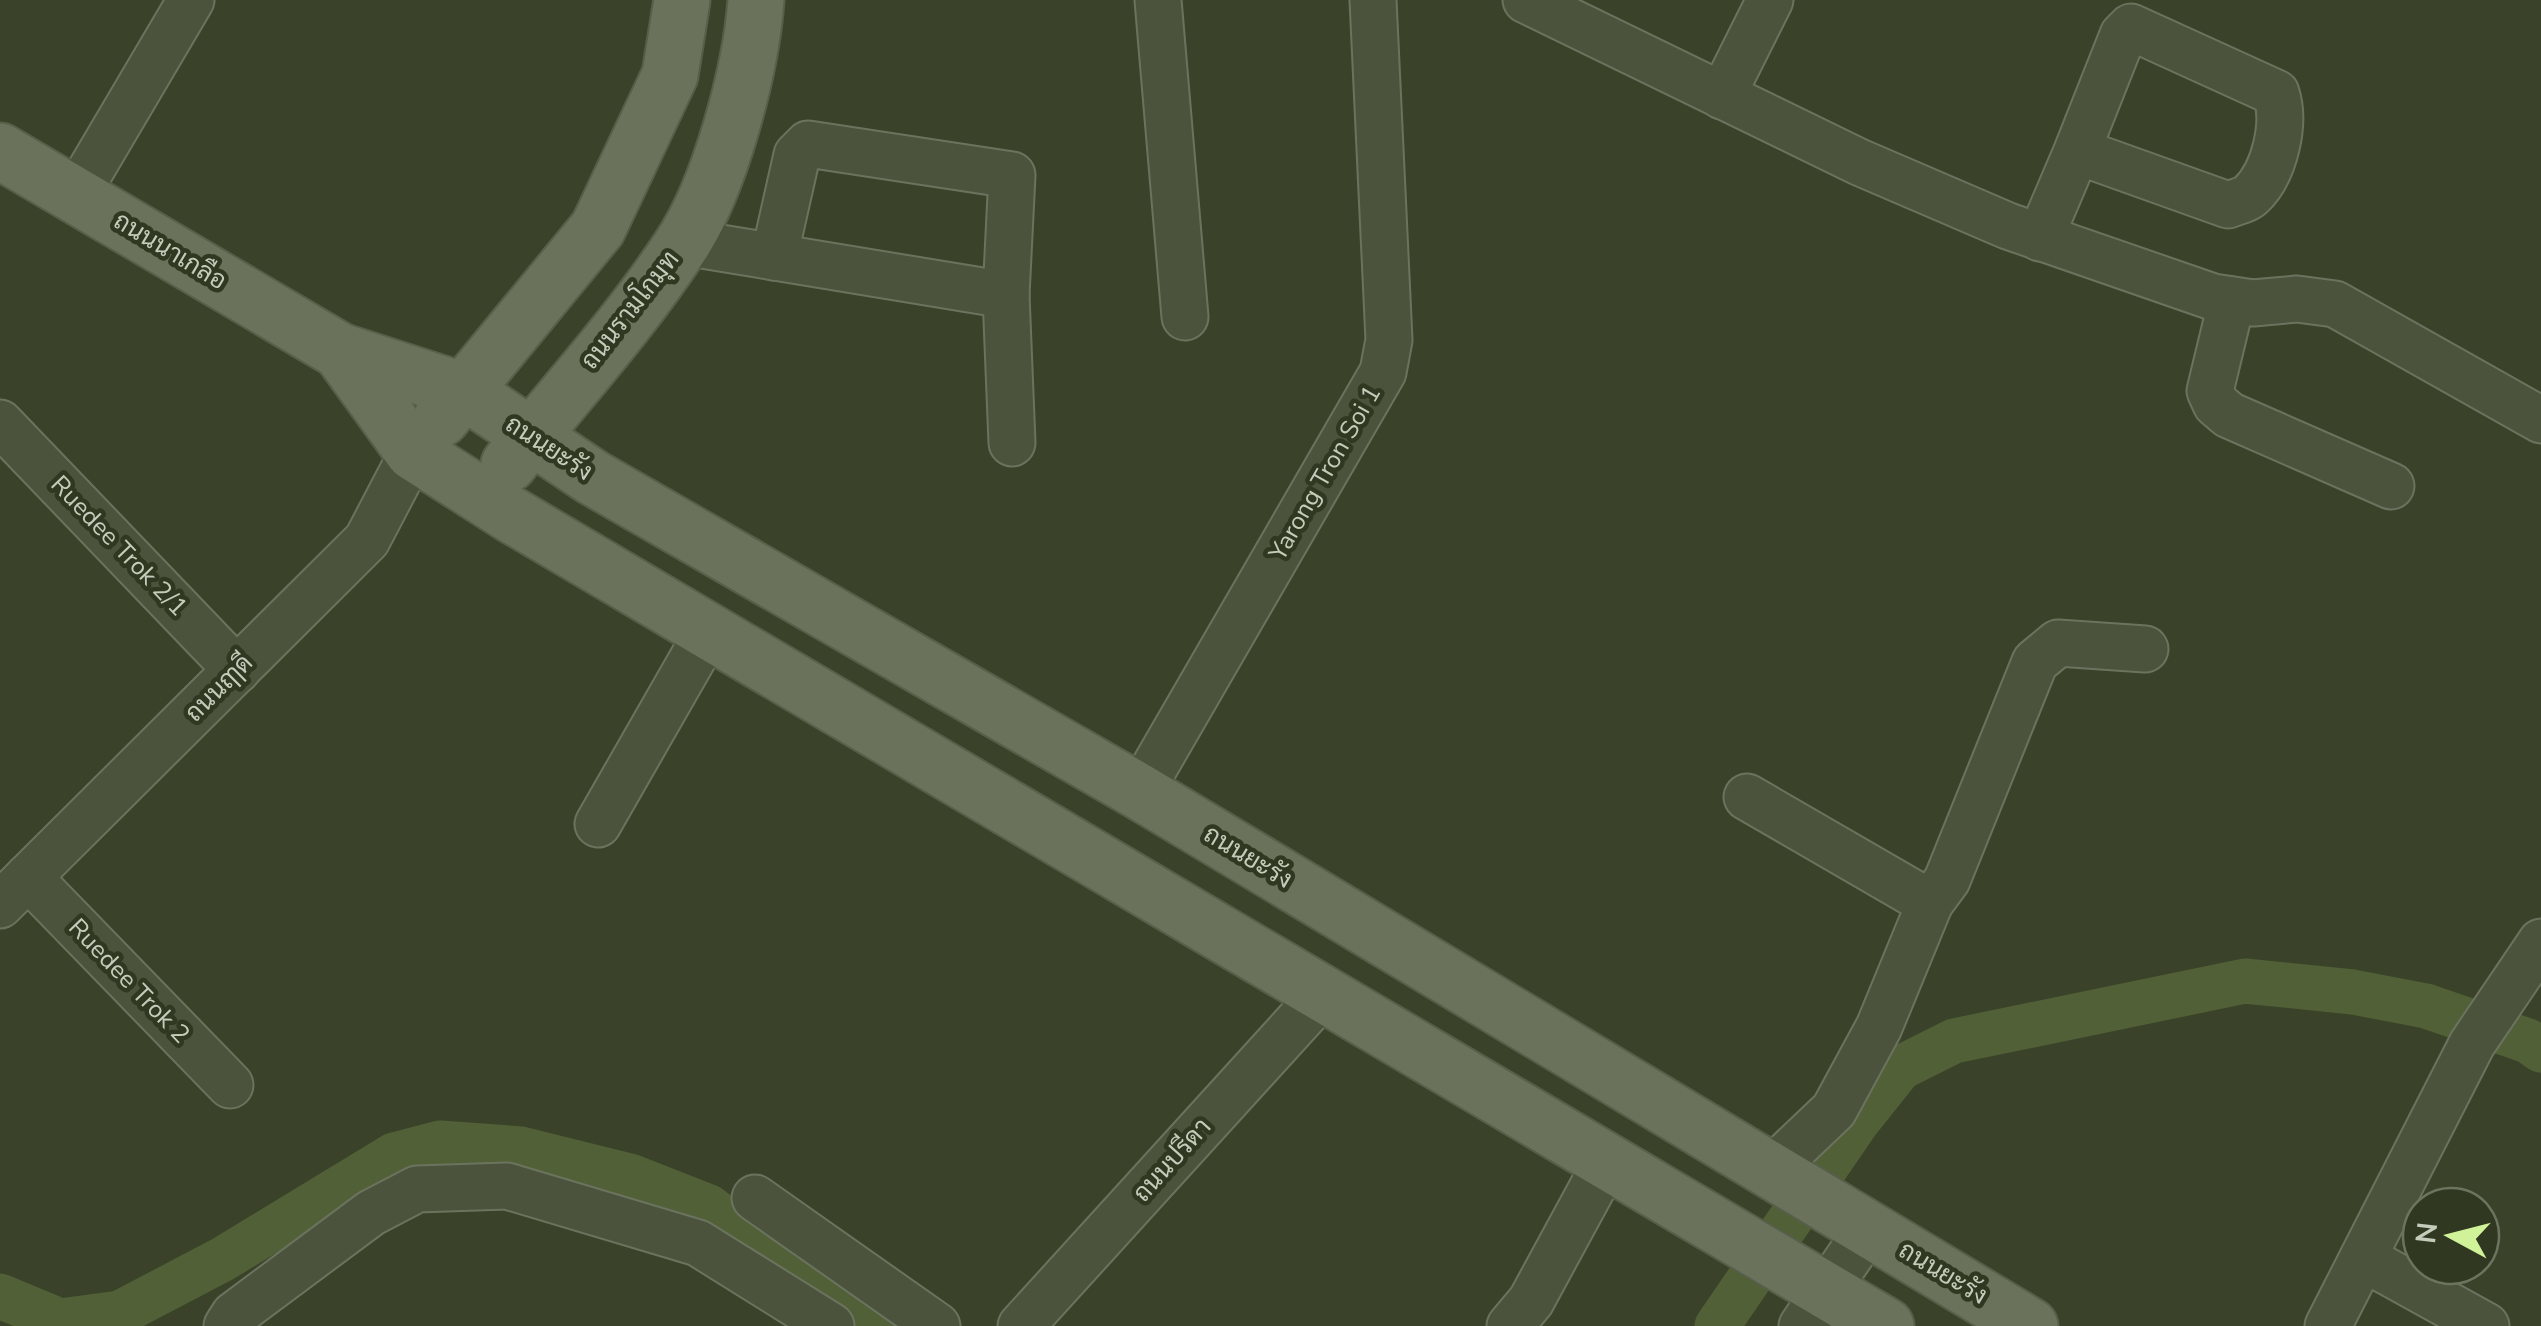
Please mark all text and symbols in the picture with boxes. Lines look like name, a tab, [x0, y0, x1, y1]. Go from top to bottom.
street label: ถนนนาเกลือ	[107, 204, 233, 298]
street label: ถนนรามโกมุท	[573, 244, 687, 376]
street label: Yarong Tron Soi 1	[1260, 379, 1389, 568]
street label: ถนนยะรัง	[499, 407, 599, 489]
street label: Ruedee Trok 2/1	[43, 468, 195, 624]
street label: ถนนฤๅดี	[178, 647, 260, 729]
street label: ถนนยะรัง	[1197, 817, 1299, 897]
street label: Ruedee Trok 2	[61, 911, 197, 1051]
street label: ถนนปรีดา	[1125, 1111, 1219, 1209]
north arrow	[2401, 1186, 2501, 1286]
text: N	[2407, 1220, 2447, 1246]
street label: ถนนยะรัง	[1892, 1233, 1994, 1313]

